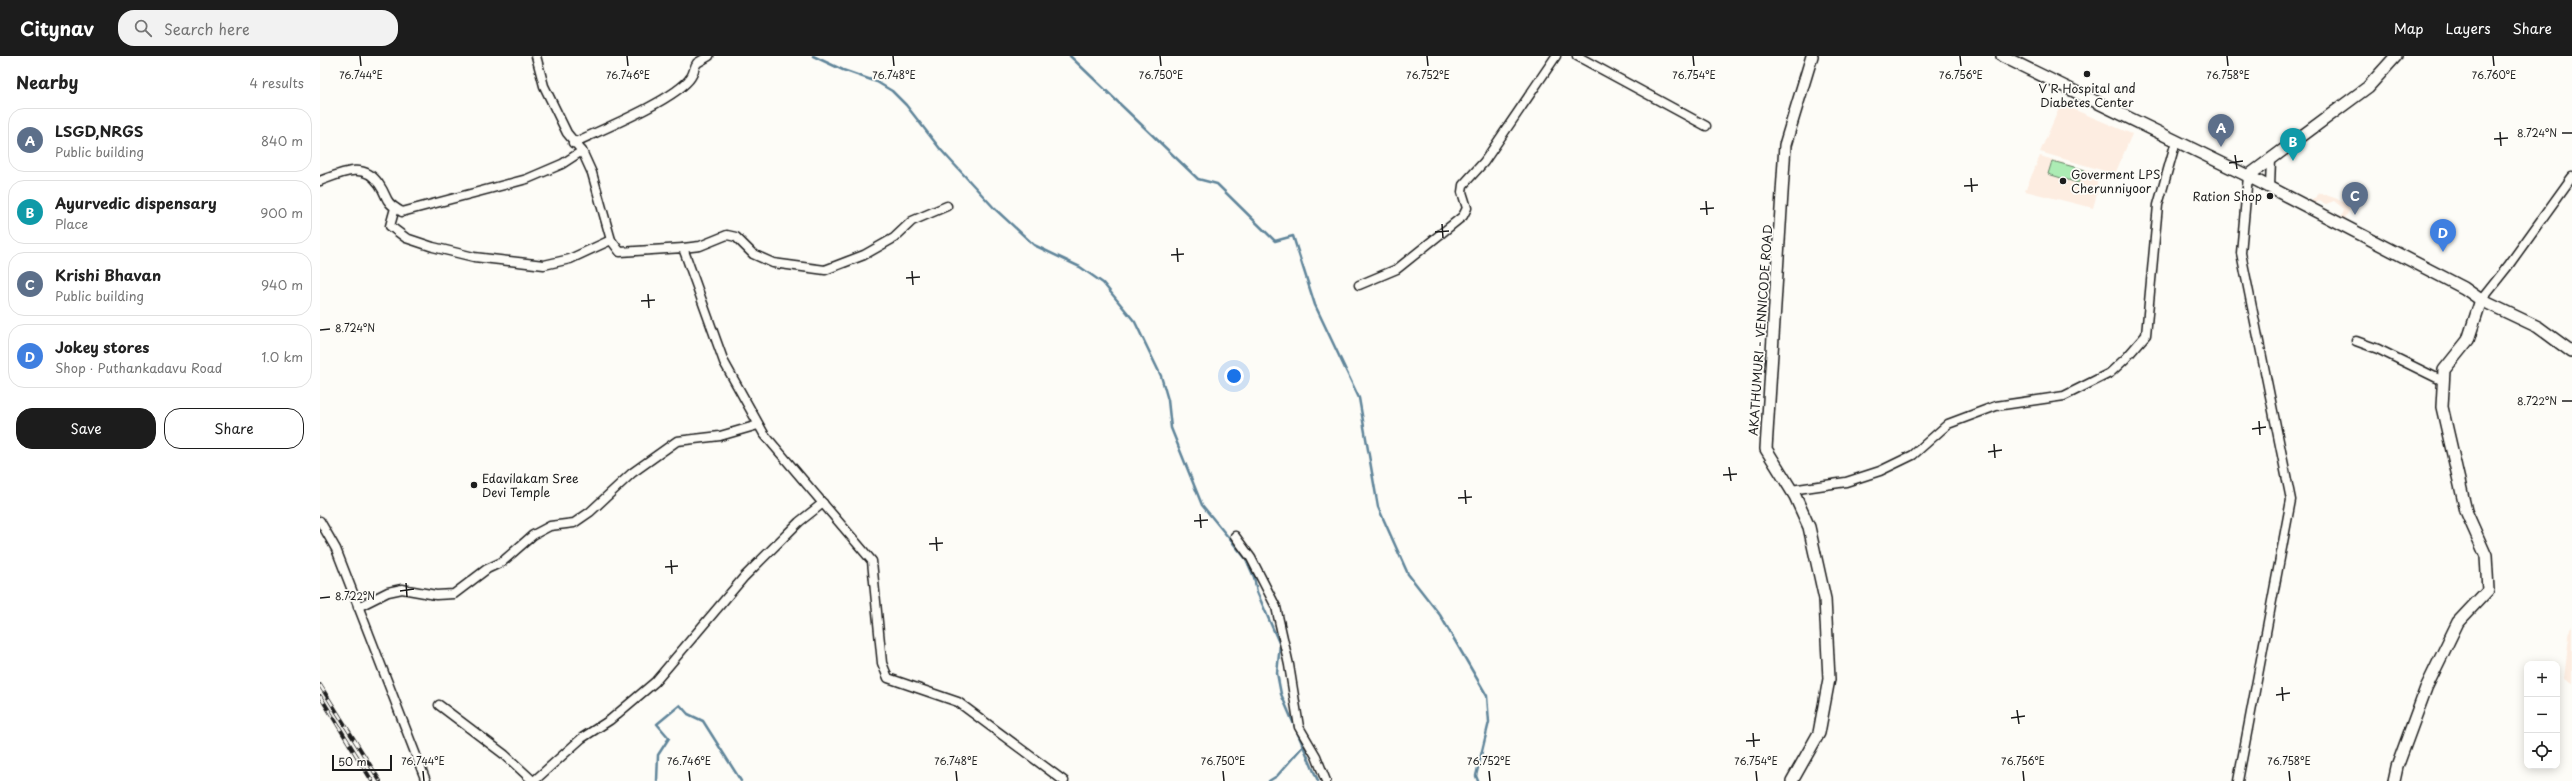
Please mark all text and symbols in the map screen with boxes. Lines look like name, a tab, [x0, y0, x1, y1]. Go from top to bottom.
search box	[118, 10, 398, 46]
text: Citynav	[20, 14, 94, 42]
icon: search	[132, 17, 154, 39]
text: Search here	[164, 17, 250, 40]
text: Map	[2394, 18, 2424, 39]
text: Layers	[2446, 18, 2491, 39]
text: Share	[2513, 18, 2552, 39]
text: 76.744°E	[339, 67, 383, 82]
text: 76.746°E	[606, 67, 650, 82]
text: 76.748°E	[872, 67, 916, 82]
text: 76.750°E	[1139, 67, 1183, 82]
text: 76.752°E	[1406, 67, 1450, 82]
text: 76.754°E	[1672, 67, 1716, 82]
text: 76.756°E	[1939, 67, 1983, 82]
text: 76.758°E	[2206, 67, 2250, 82]
text: 76.760°E	[2472, 67, 2516, 82]
text: Nearby	[16, 69, 78, 95]
marker: V R Hospital and Diabetes Center	[2082, 69, 2092, 79]
text: 4 results	[250, 73, 304, 92]
place label: V R Hospital and Diabetes Center	[2038, 79, 2136, 111]
pin: A	[2208, 114, 2234, 147]
text: LSGD,NRGS	[55, 119, 143, 142]
text: 8.724°N	[2517, 125, 2557, 140]
pin: B	[2280, 128, 2306, 161]
text: A	[25, 131, 35, 150]
text: 840 m	[261, 131, 303, 150]
text: Public building	[55, 142, 144, 161]
place label: Goverment LPS Cherunniyoor	[2071, 165, 2160, 197]
marker: Goverment LPS Cherunniyoor	[2058, 176, 2068, 186]
pin: C	[2342, 182, 2368, 215]
place label: Ration Shop	[2193, 187, 2262, 205]
text: Ayurvedic dispensary	[55, 191, 217, 214]
marker: Ration Shop	[2265, 191, 2275, 201]
text: B	[26, 203, 34, 222]
text: 900 m	[260, 203, 303, 222]
text: Place	[55, 214, 88, 233]
pin: D	[2430, 219, 2456, 252]
street label: AKATHUMURI - VENNICODE ROAD	[1744, 224, 1776, 436]
text: Krishi Bhavan	[55, 263, 161, 286]
text: C	[25, 275, 35, 294]
text: 940 m	[261, 275, 303, 294]
text: Public building	[55, 286, 144, 305]
text: 8.724°N	[335, 320, 375, 335]
text: Jokey stores	[55, 335, 149, 358]
text: D	[25, 347, 35, 366]
text: 1.0 km	[262, 347, 303, 366]
text: Shop · Puthankadavu Road	[55, 358, 222, 377]
your location	[1224, 366, 1244, 386]
text: 8.722°N	[2517, 393, 2557, 408]
button: Save	[16, 408, 156, 449]
button: Share	[164, 408, 304, 449]
place label: Edavilakam Sree Devi Temple	[482, 469, 579, 501]
marker: Edavilakam Sree Devi Temple	[469, 480, 479, 490]
text: 8.722°N	[335, 588, 375, 603]
map controls	[2524, 661, 2560, 769]
button: +	[2524, 661, 2560, 697]
button: −	[2524, 697, 2560, 733]
button: locate	[2524, 733, 2560, 769]
scale bar	[332, 753, 392, 772]
text: 50 m	[338, 753, 367, 770]
text: 76.744°E	[401, 753, 445, 768]
text: 76.746°E	[667, 753, 711, 768]
text: 76.748°E	[934, 753, 978, 768]
text: 76.750°E	[1201, 753, 1245, 768]
text: 76.752°E	[1467, 753, 1511, 768]
text: 76.754°E	[1734, 753, 1778, 768]
text: 76.756°E	[2001, 753, 2045, 768]
text: 76.758°E	[2267, 753, 2311, 768]

